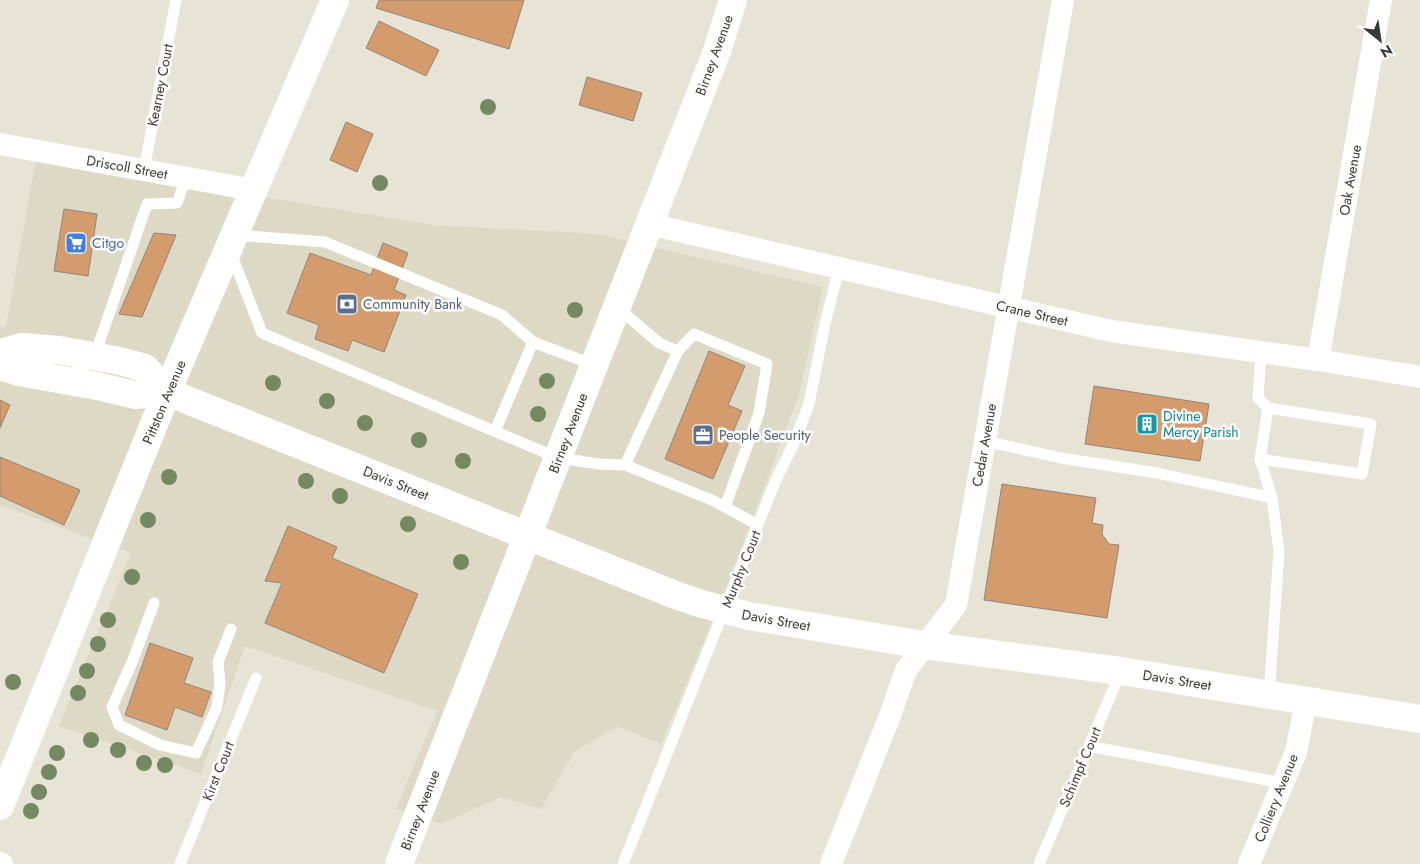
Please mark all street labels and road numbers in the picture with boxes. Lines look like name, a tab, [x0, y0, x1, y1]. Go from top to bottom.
street label: Birney Avenue	[690, 12, 738, 98]
street label: Kearney Court	[142, 41, 178, 128]
street label: Oak Avenue	[1334, 143, 1366, 217]
street label: Driscoll Street	[85, 150, 170, 184]
street label: Crane Street	[994, 295, 1071, 331]
street label: Pittston Avenue	[137, 357, 191, 447]
street label: Birney Avenue	[544, 390, 592, 476]
street label: Cedar Avenue	[967, 402, 1001, 488]
street label: Davis Street	[360, 461, 432, 505]
street label: Murphy Court	[716, 527, 766, 611]
street label: Davis Street	[740, 604, 812, 636]
street label: Davis Street	[1141, 665, 1213, 695]
street label: Schimpf Court	[1054, 723, 1106, 810]
street label: Kirst Court	[197, 738, 239, 804]
street label: Colliery Avenue	[1249, 751, 1303, 845]
street label: Birney Avenue	[396, 767, 444, 853]

